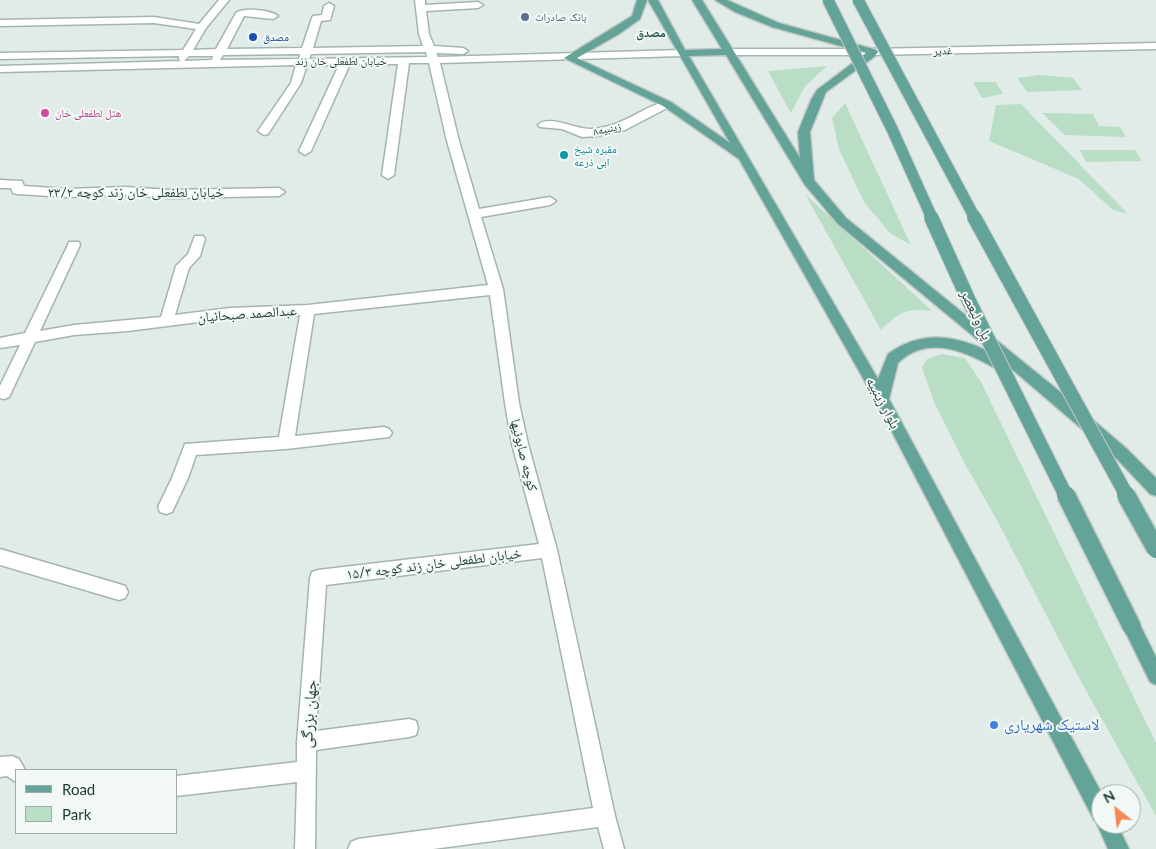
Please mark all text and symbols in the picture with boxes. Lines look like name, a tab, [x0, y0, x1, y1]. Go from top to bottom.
place label: بانک صادرات	[535, 10, 587, 24]
marker: بانک صادرات	[519, 11, 531, 23]
district label: مصدق	[636, 26, 666, 40]
place label: مصدق	[263, 30, 289, 44]
marker: مصدق	[247, 31, 259, 43]
street label: غدیر	[933, 44, 953, 58]
street label: خیابان لطفعلی خان زند	[295, 54, 387, 68]
place label: هتل لطفعلی خان	[55, 106, 121, 120]
marker: هتل لطفعلی خان	[39, 107, 51, 119]
street label: زینبیه۸	[592, 120, 622, 138]
place label: مقبره شیخ ابی ذرعه	[574, 142, 617, 168]
marker: مقبره شیخ ابی ذرعه	[558, 149, 570, 161]
street label: خیابان لطفعلی خان زند کوچه ۲۳/۲	[48, 184, 224, 200]
street label: پل ولیعصر	[957, 287, 995, 343]
street label: عبدالصمد صبحانیان	[197, 302, 297, 326]
street label: بلوار زینبیه	[862, 374, 904, 432]
street label: کوچه صابونیها	[507, 417, 541, 493]
street label: خیابان لطفعلی خان زند کوچه ۱۵/۳	[345, 545, 523, 583]
street label: جهان بزرگی	[297, 679, 321, 749]
place label: لاستیک شهریاری	[1004, 715, 1100, 735]
marker: لاستیک شهریاری	[988, 719, 1000, 731]
legend	[15, 769, 178, 834]
text: Road	[62, 780, 95, 798]
north arrow	[1091, 784, 1141, 834]
text: N	[1100, 786, 1118, 806]
text: Park	[62, 805, 91, 823]

